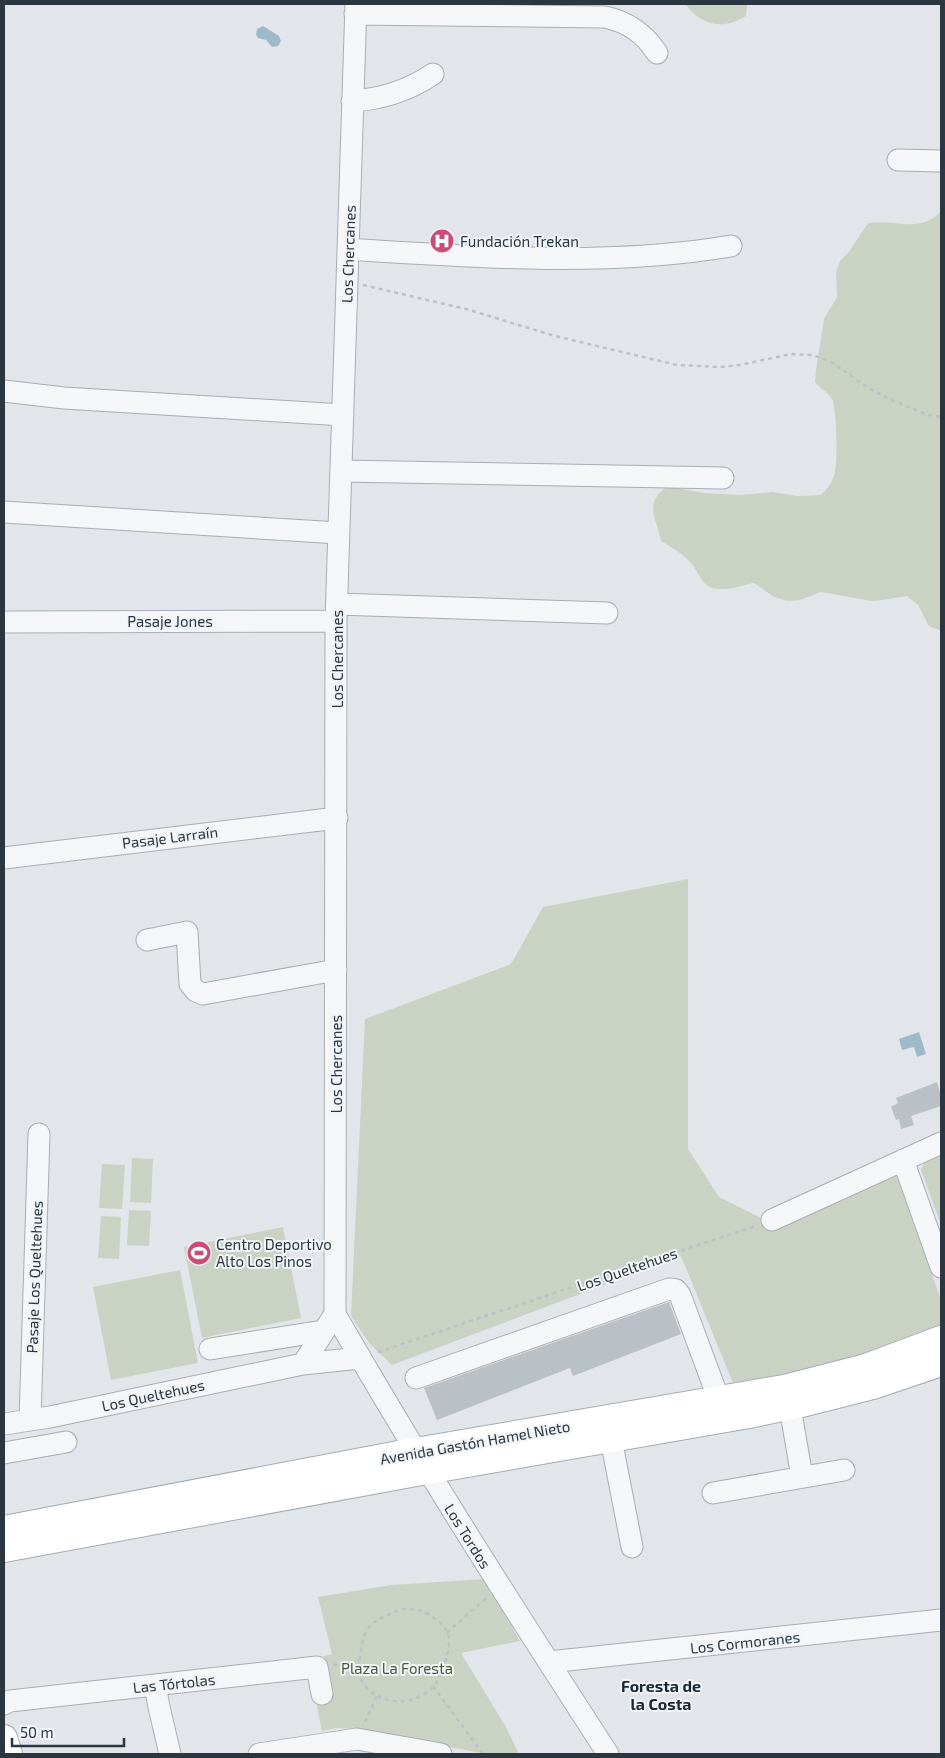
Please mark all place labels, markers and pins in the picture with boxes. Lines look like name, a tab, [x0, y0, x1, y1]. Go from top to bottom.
hospital icon: Fundación Trekan	[429, 228, 455, 254]
place label: Fundación Trekan	[460, 232, 579, 250]
place label: Centro Deportivo Alto Los Pinos	[216, 1235, 332, 1270]
sports icon: Centro Deportivo Alto Los Pinos	[186, 1240, 212, 1266]

